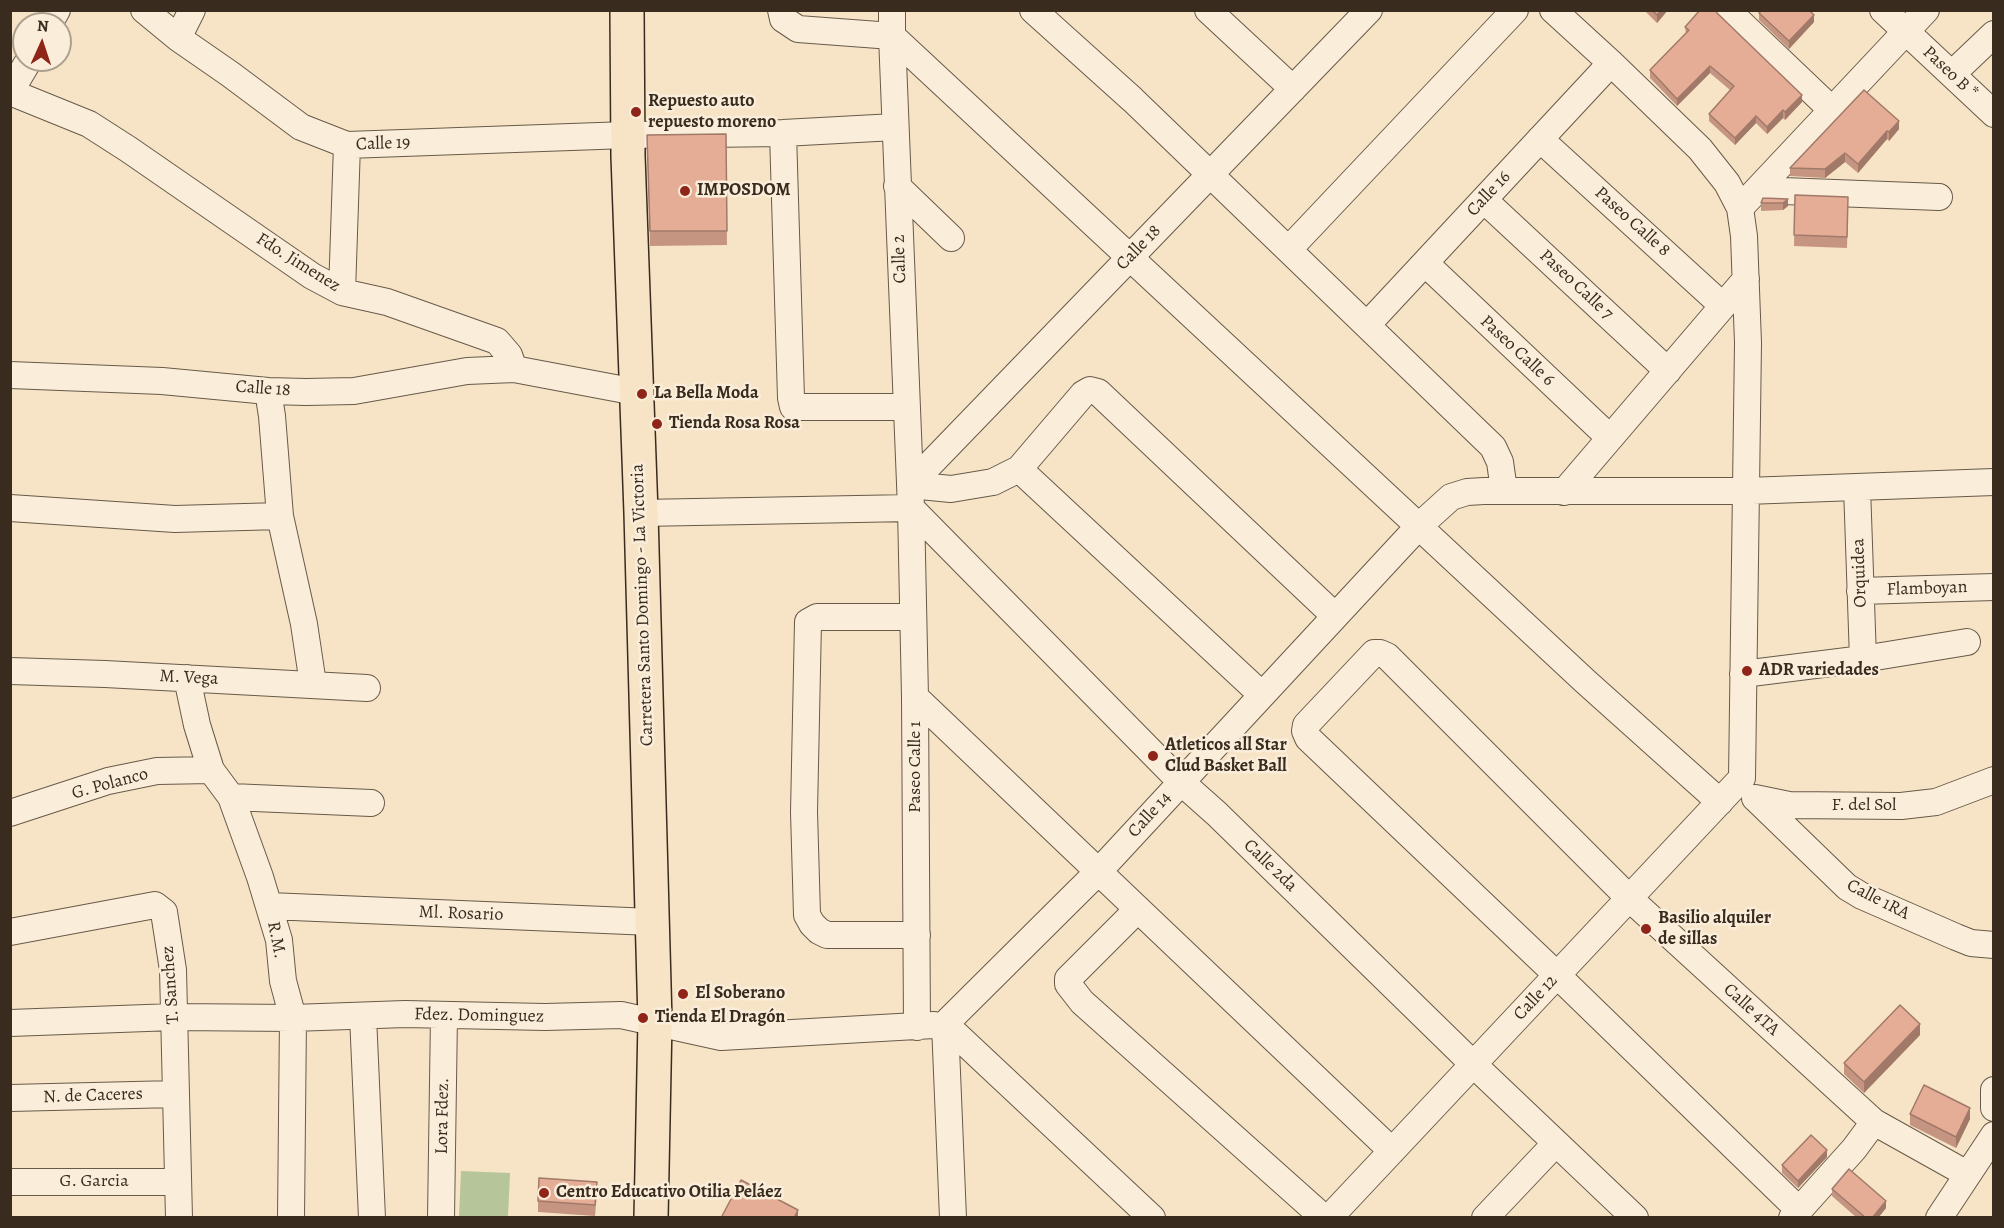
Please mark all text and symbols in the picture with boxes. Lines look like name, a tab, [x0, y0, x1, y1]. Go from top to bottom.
north arrow	[12, 12, 72, 72]
text: N	[36, 15, 49, 37]
street label: Paseo B *	[1918, 42, 1982, 104]
place label: Repuesto auto repuesto moreno	[648, 91, 776, 134]
marker: Repuesto auto repuesto moreno	[629, 105, 643, 119]
street label: Calle 19	[355, 132, 411, 156]
street label: Calle 16	[1463, 167, 1515, 221]
place label: IMPOSDOM	[697, 180, 791, 202]
street label: Paseo Calle 8	[1590, 182, 1674, 262]
marker: IMPOSDOM	[678, 184, 692, 198]
street label: Calle 18	[1112, 221, 1166, 275]
street label: Fdo. Jimenez	[252, 229, 344, 297]
street label: Calle 2	[888, 234, 912, 284]
street label: Paseo Calle 7	[1534, 245, 1618, 325]
street label: Paseo Calle 6	[1475, 311, 1559, 391]
street label: Calle 18	[235, 376, 291, 402]
place label: La Bella Moda	[654, 383, 759, 405]
marker: La Bella Moda	[635, 387, 649, 401]
place label: Tienda Rosa Rosa	[669, 413, 800, 435]
marker: Tienda Rosa Rosa	[650, 417, 664, 431]
street label: Carretera Santo Domingo - La Victoria	[627, 463, 659, 747]
street label: Orquidea	[1848, 538, 1872, 608]
street label: Flamboyan	[1886, 577, 1968, 601]
place label: ADR variedades	[1759, 660, 1879, 682]
marker: ADR variedades	[1740, 664, 1754, 678]
street label: M. Vega	[159, 666, 219, 690]
street label: Paseo Calle 1	[905, 721, 927, 813]
place label: Atleticos all Star Clud Basket Ball	[1165, 735, 1287, 777]
marker: Atleticos all Star Clud Basket Ball	[1146, 749, 1160, 763]
street label: G. Polanco	[69, 763, 151, 805]
street label: Calle 14	[1124, 788, 1176, 842]
street label: F. del Sol	[1832, 795, 1896, 817]
street label: Calle 2da	[1239, 835, 1301, 897]
street label: Calle 1RA	[1843, 875, 1913, 925]
street label: Ml. Rosario	[418, 902, 504, 926]
place label: Basilio alquiler de sillas	[1658, 908, 1771, 950]
street label: R.M.	[262, 920, 290, 960]
marker: Basilio alquiler de sillas	[1639, 922, 1653, 936]
street label: T. Sanchez	[157, 945, 185, 1025]
street label: Calle 12	[1509, 971, 1563, 1025]
street label: Calle 4TA	[1718, 979, 1784, 1041]
place label: El Soberano	[695, 983, 785, 1005]
marker: El Soberano	[676, 987, 690, 1001]
street label: Fdez. Dominguez	[414, 1004, 544, 1028]
place label: Tienda El Dragón	[655, 1007, 785, 1029]
marker: Tienda El Dragón	[636, 1011, 650, 1025]
street label: Lora Fdez.	[432, 1077, 454, 1155]
street label: N. de Caceres	[43, 1083, 143, 1109]
street label: G. Garcia	[59, 1171, 129, 1193]
place label: Centro Educativo Otilia Peláez	[556, 1182, 782, 1204]
marker: Centro Educativo Otilia Peláez	[537, 1186, 551, 1200]

